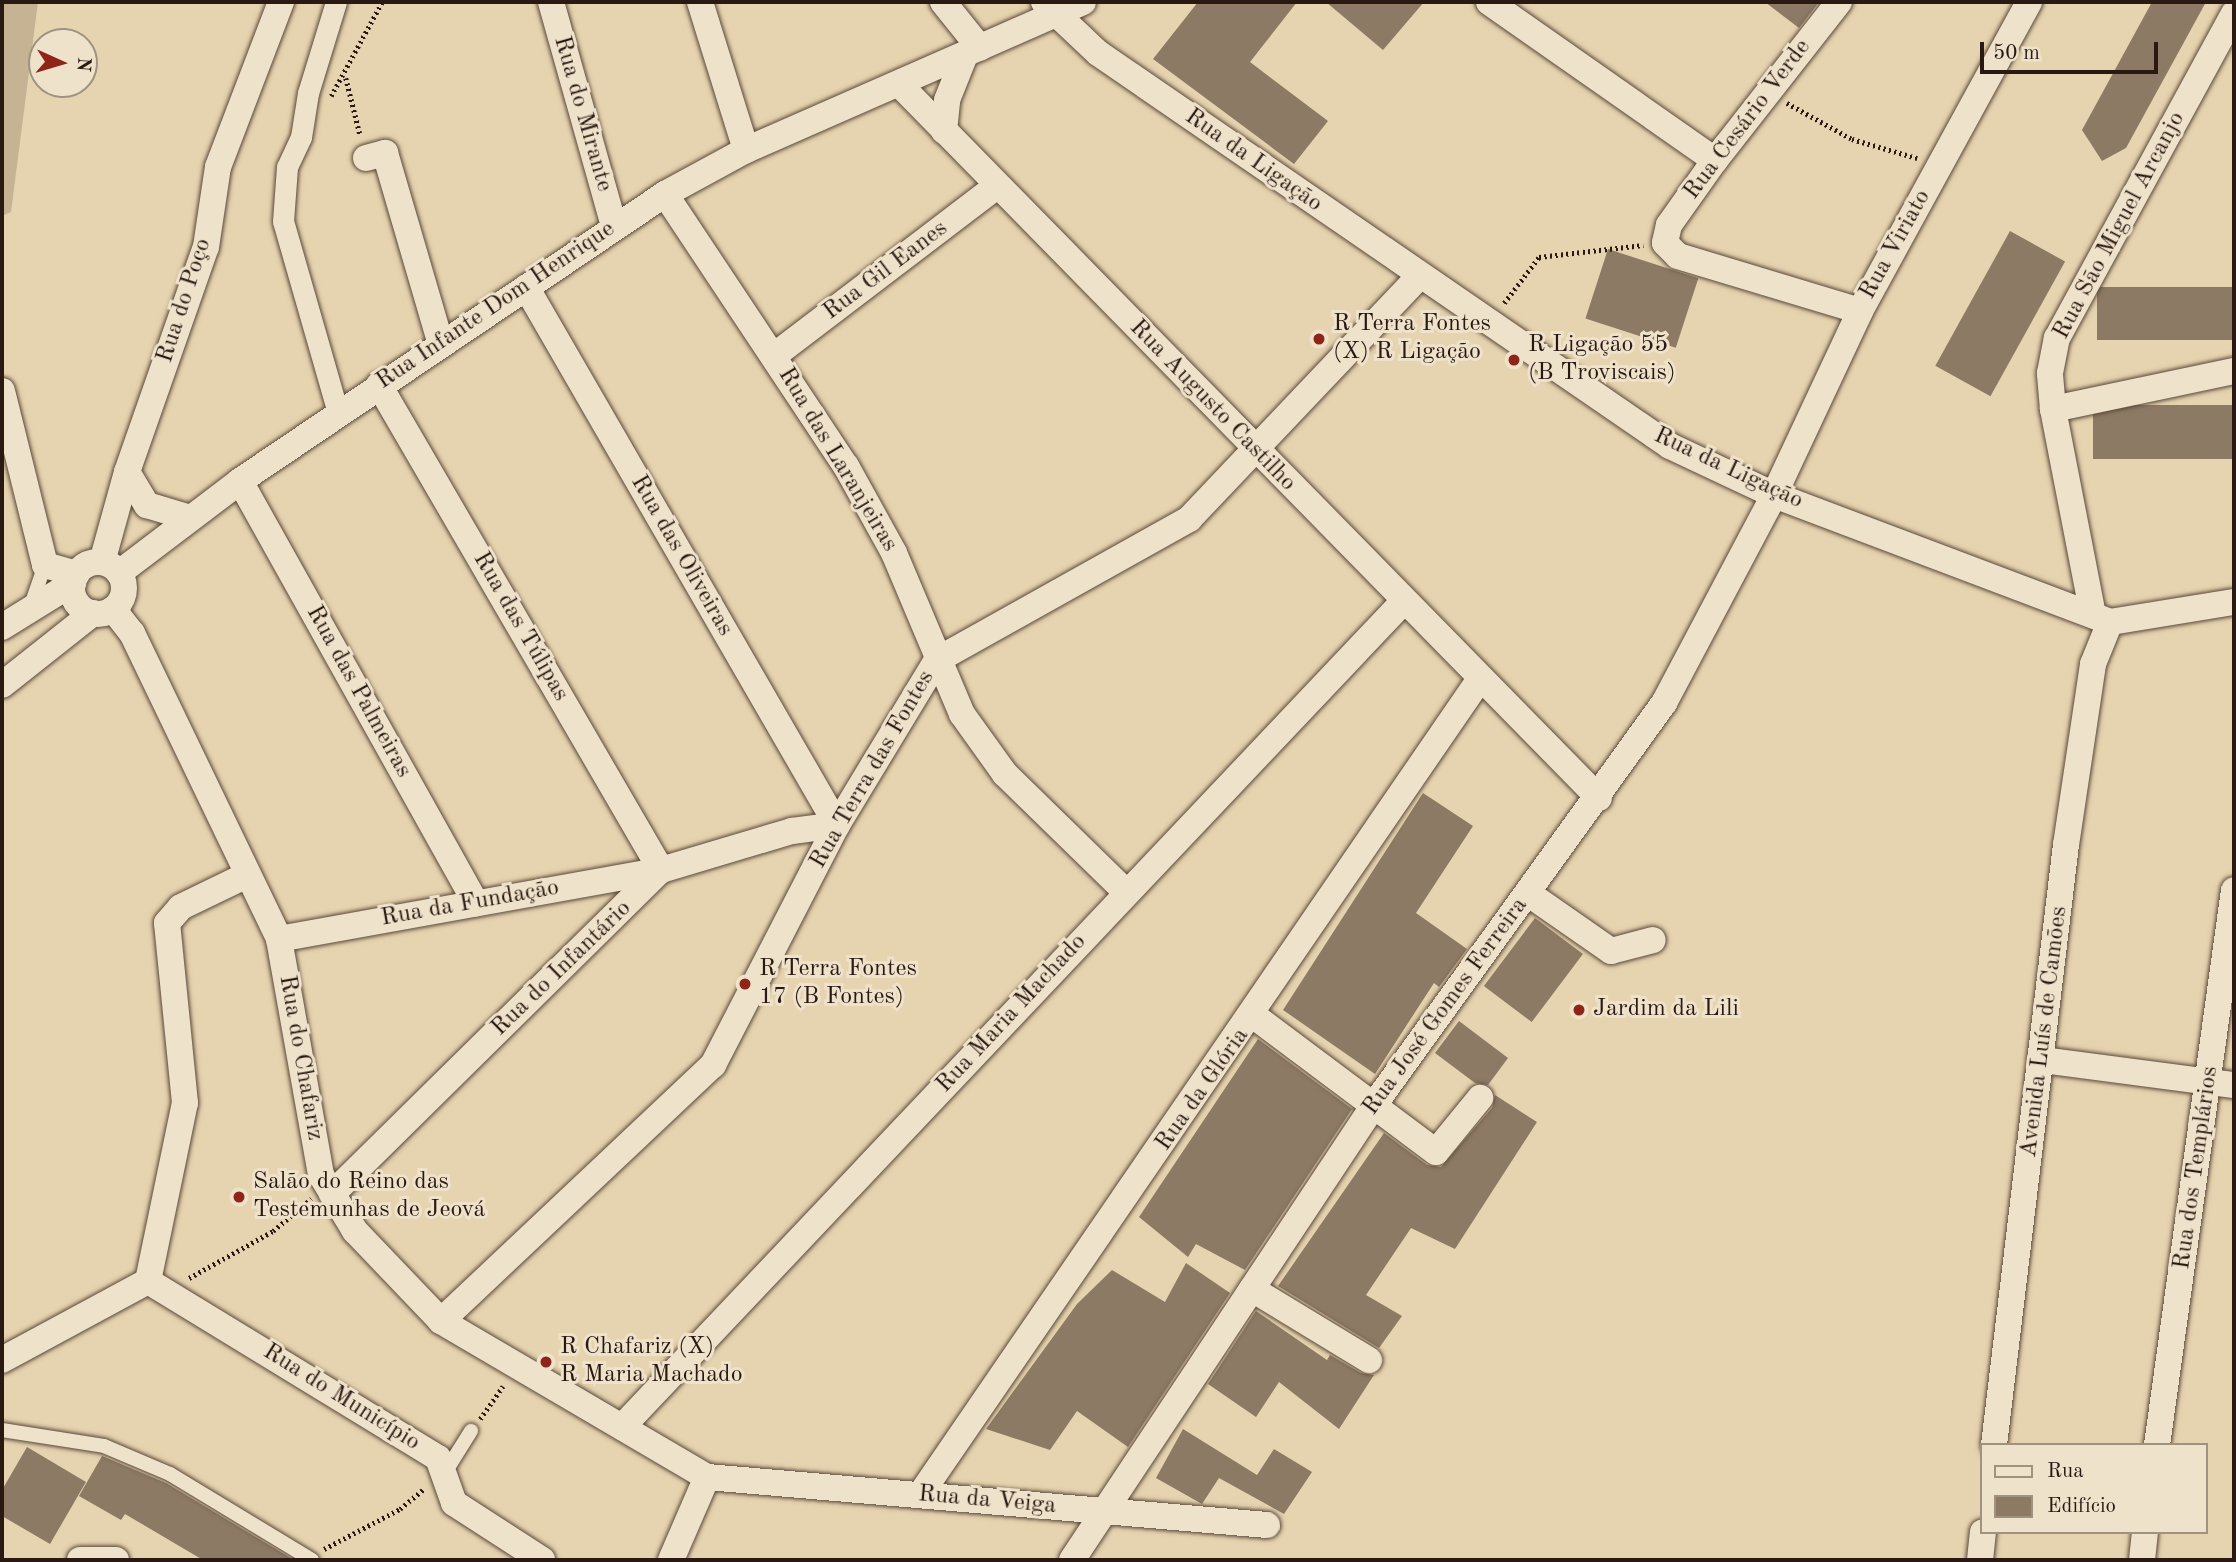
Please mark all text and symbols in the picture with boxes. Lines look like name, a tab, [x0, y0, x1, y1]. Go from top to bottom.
north arrow	[28, 28, 98, 98]
scale bar	[1984, 28, 2162, 72]
street label: Rua do Mirante	[546, 33, 618, 195]
street label: Rua Cesário Verde	[1678, 34, 1818, 206]
text: 50 m	[1993, 43, 2040, 64]
text: N	[72, 56, 92, 72]
street label: Rua da Ligação	[1179, 103, 1327, 219]
street label: Rua São Miguel Arcanjo	[2048, 107, 2192, 345]
street label: Rua Viriato	[1854, 185, 1938, 305]
street label: Rua Infante Dom Henrique	[371, 215, 621, 397]
street label: Rua Gil Eanes	[818, 215, 954, 327]
street label: Rua do Poço	[151, 235, 219, 367]
place label: R Terra Fontes (X) R Ligação	[1333, 311, 1491, 367]
street label: Rua Augusto Castilho	[1123, 314, 1301, 498]
marker: R Terra Fontes (X) R Ligação	[1311, 331, 1327, 347]
place label: R Ligação 55 (B Troviscais)	[1528, 332, 1676, 388]
marker: R Ligação 55 (B Troviscais)	[1506, 352, 1522, 368]
street label: Rua das Laranjeiras	[771, 363, 903, 557]
street label: Rua da Ligação	[1649, 422, 1807, 516]
street label: Rua das Oliveiras	[623, 470, 739, 642]
street label: Rua das Túlipas	[466, 547, 574, 707]
street label: Rua das Palmeiras	[299, 601, 417, 783]
street label: Rua Terra das Fontes	[805, 666, 941, 874]
street label: Rua da Fundação	[379, 874, 561, 934]
street label: Rua José Gomes Ferreira	[1357, 892, 1535, 1122]
street label: Rua do Infantário	[486, 895, 638, 1043]
street label: Avenida Luís de Camões	[2015, 905, 2075, 1159]
street label: Rua Maria Machado	[931, 928, 1093, 1100]
place label: R Terra Fontes 17 (B Fontes)	[759, 956, 917, 1012]
street label: Rua do Chafariz	[271, 973, 329, 1143]
marker: R Terra Fontes 17 (B Fontes)	[737, 976, 753, 992]
place label: Jardim da Lili	[1593, 996, 1739, 1024]
marker: Jardim da Lili	[1571, 1002, 1587, 1018]
street label: Rua da Glória	[1150, 1023, 1256, 1157]
street label: Rua dos Templários	[2168, 1064, 2226, 1272]
place label: Salão do Reino das Testemunhas de Jeová	[253, 1169, 485, 1225]
marker: Salão do Reino das Testemunhas de Jeová	[231, 1189, 247, 1205]
place label: R Chafariz (X) R Maria Machado	[560, 1334, 743, 1390]
street label: Rua do Município	[257, 1338, 425, 1458]
marker: R Chafariz (X) R Maria Machado	[538, 1354, 554, 1370]
legend	[1980, 1443, 2208, 1534]
text: Rua	[2047, 1461, 2084, 1482]
street label: Rua da Veiga	[917, 1481, 1057, 1521]
text: Edifício	[2047, 1496, 2116, 1517]

